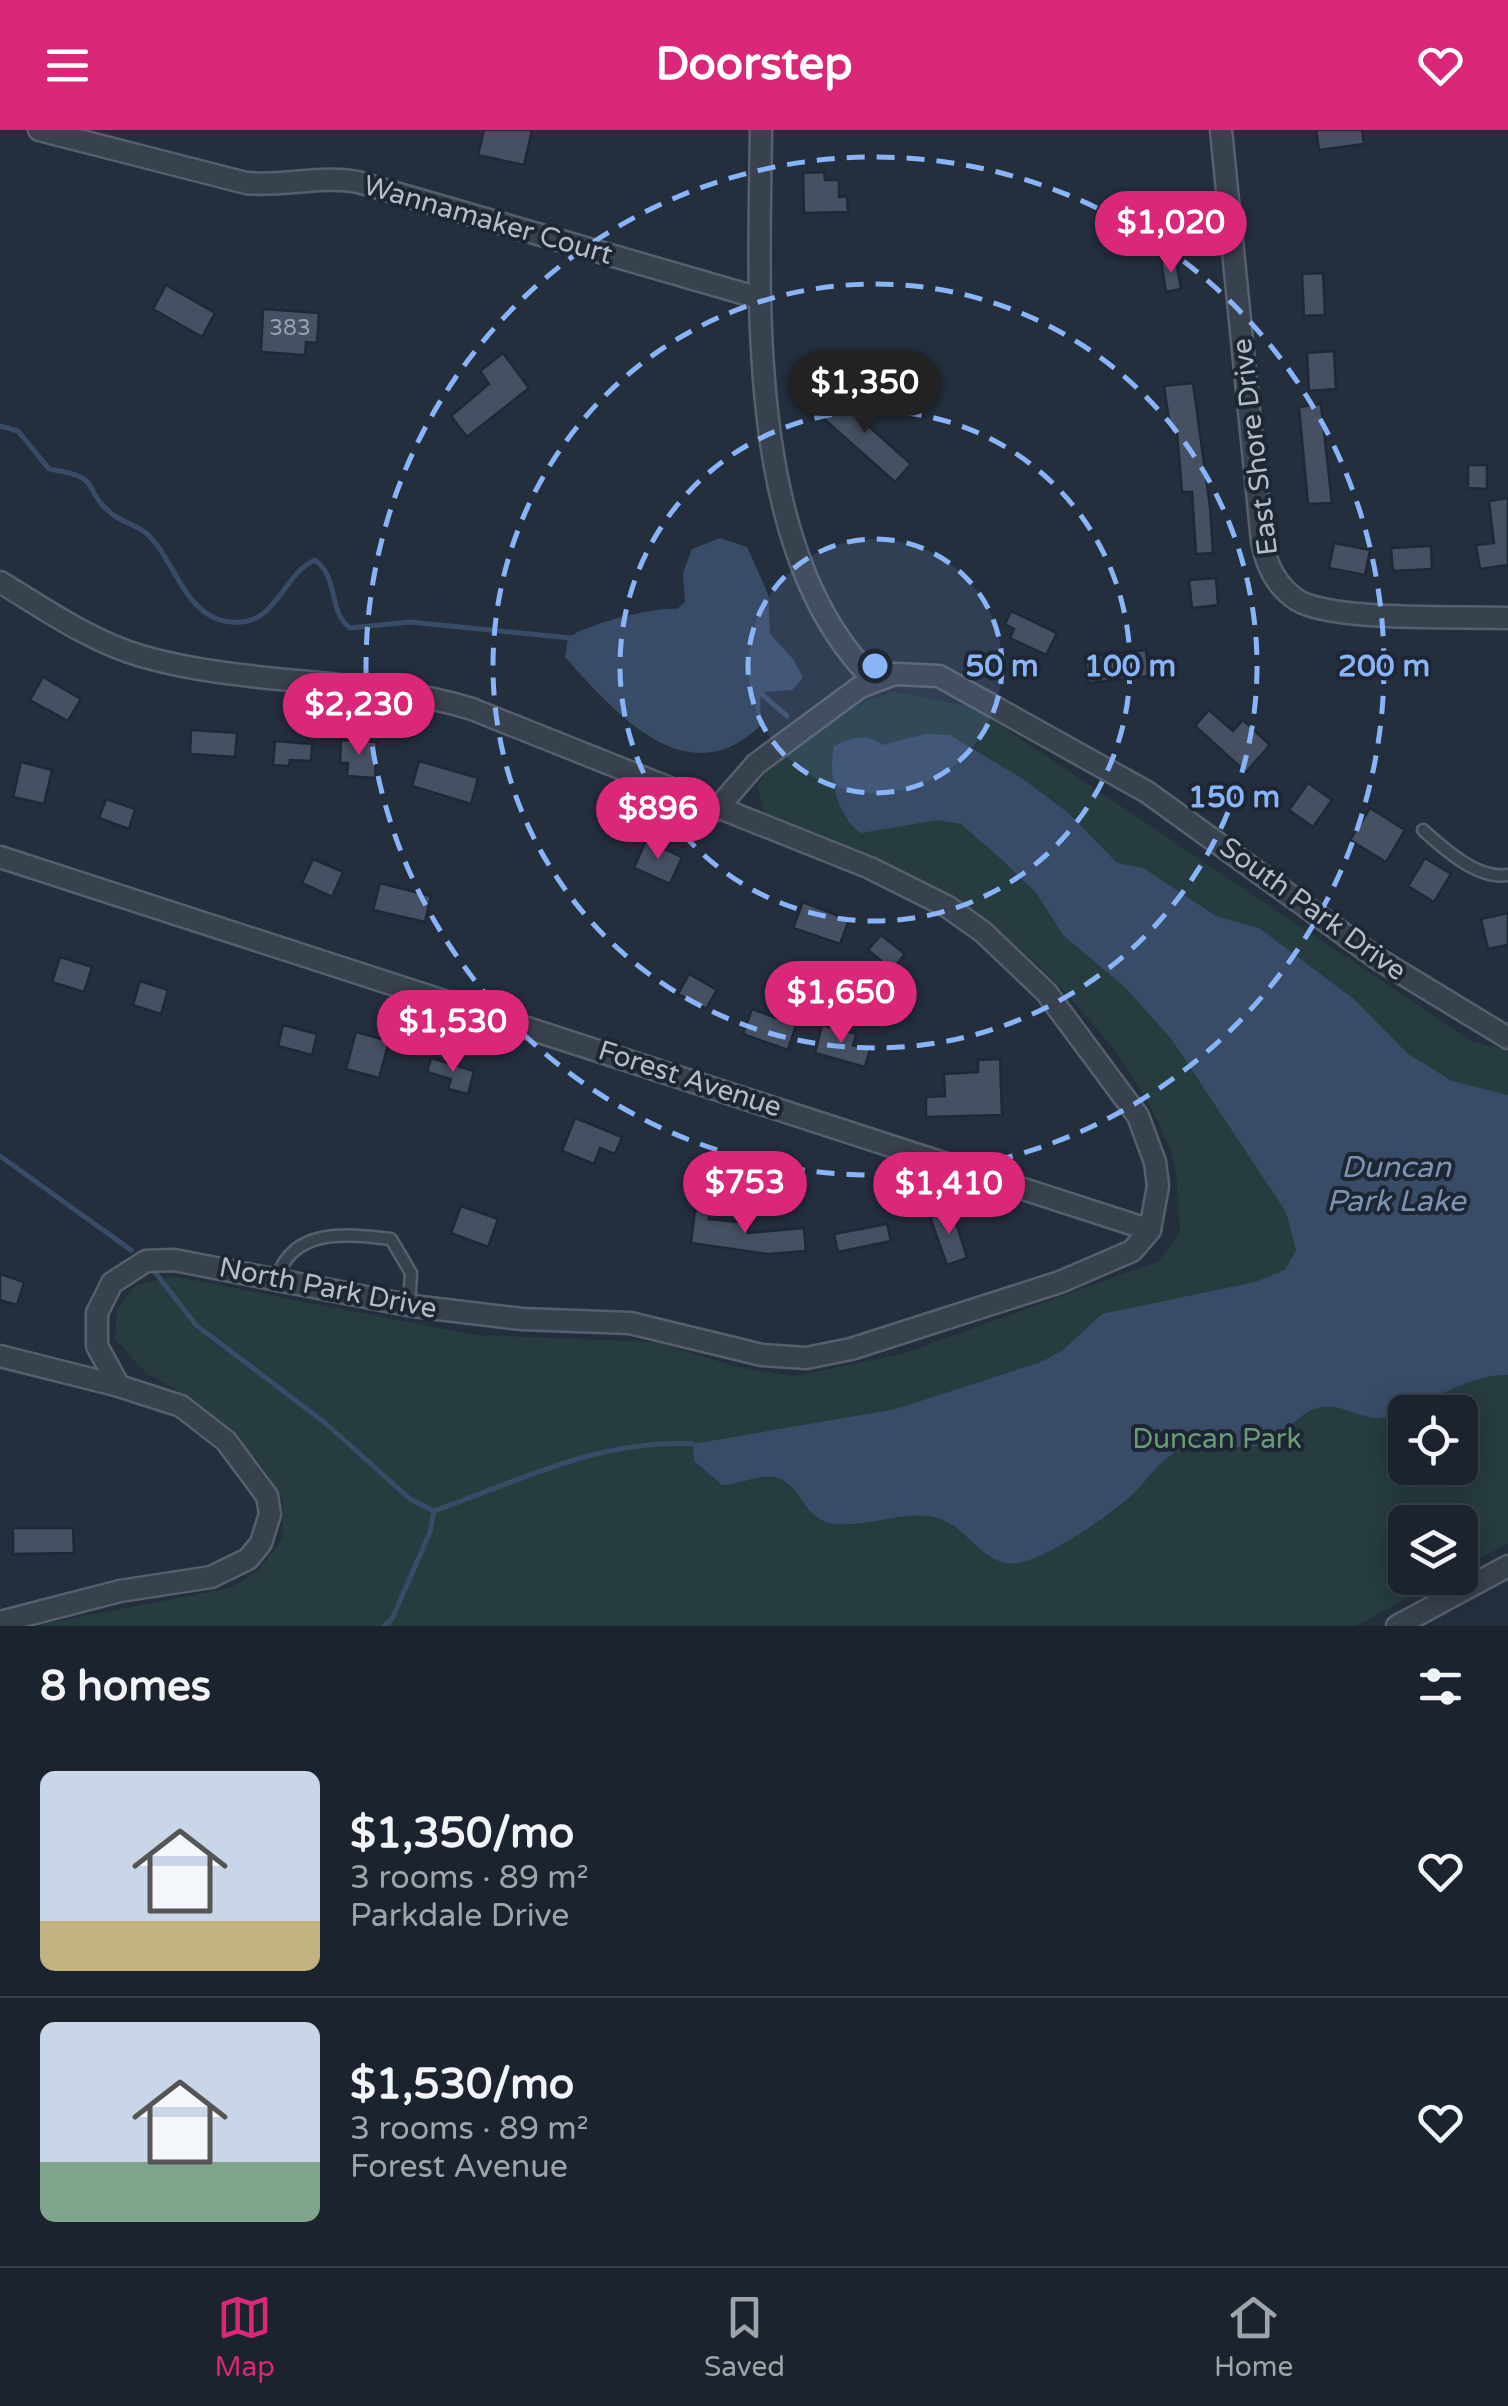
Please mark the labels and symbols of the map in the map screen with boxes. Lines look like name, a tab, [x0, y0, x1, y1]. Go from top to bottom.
street label: Wannamaker Court	[360, 168, 617, 272]
pin: $1,020	[1090, 191, 1252, 276]
house number: 383	[269, 315, 311, 341]
street label: East Shore Drive	[1225, 337, 1285, 557]
pin: $1,350	[784, 351, 946, 436]
centre of rings	[857, 648, 893, 684]
text: 50 m	[965, 648, 1039, 685]
text: 100 m	[1084, 648, 1176, 685]
text: 200 m	[1338, 648, 1430, 685]
pin: $2,230	[278, 673, 440, 758]
pin: $896	[599, 777, 717, 862]
text: 150 m	[1188, 779, 1280, 816]
street label: South Park Drive	[1213, 830, 1413, 988]
pin: $1,650	[760, 961, 922, 1046]
pin: $1,530	[372, 990, 534, 1075]
street label: Forest Avenue	[594, 1033, 786, 1125]
water label: Duncan Park Lake	[1326, 1149, 1468, 1220]
pin: $753	[686, 1151, 804, 1236]
pin: $1,410	[868, 1152, 1030, 1237]
street label: North Park Drive	[216, 1250, 440, 1326]
park label: Duncan Park	[1132, 1422, 1302, 1456]

